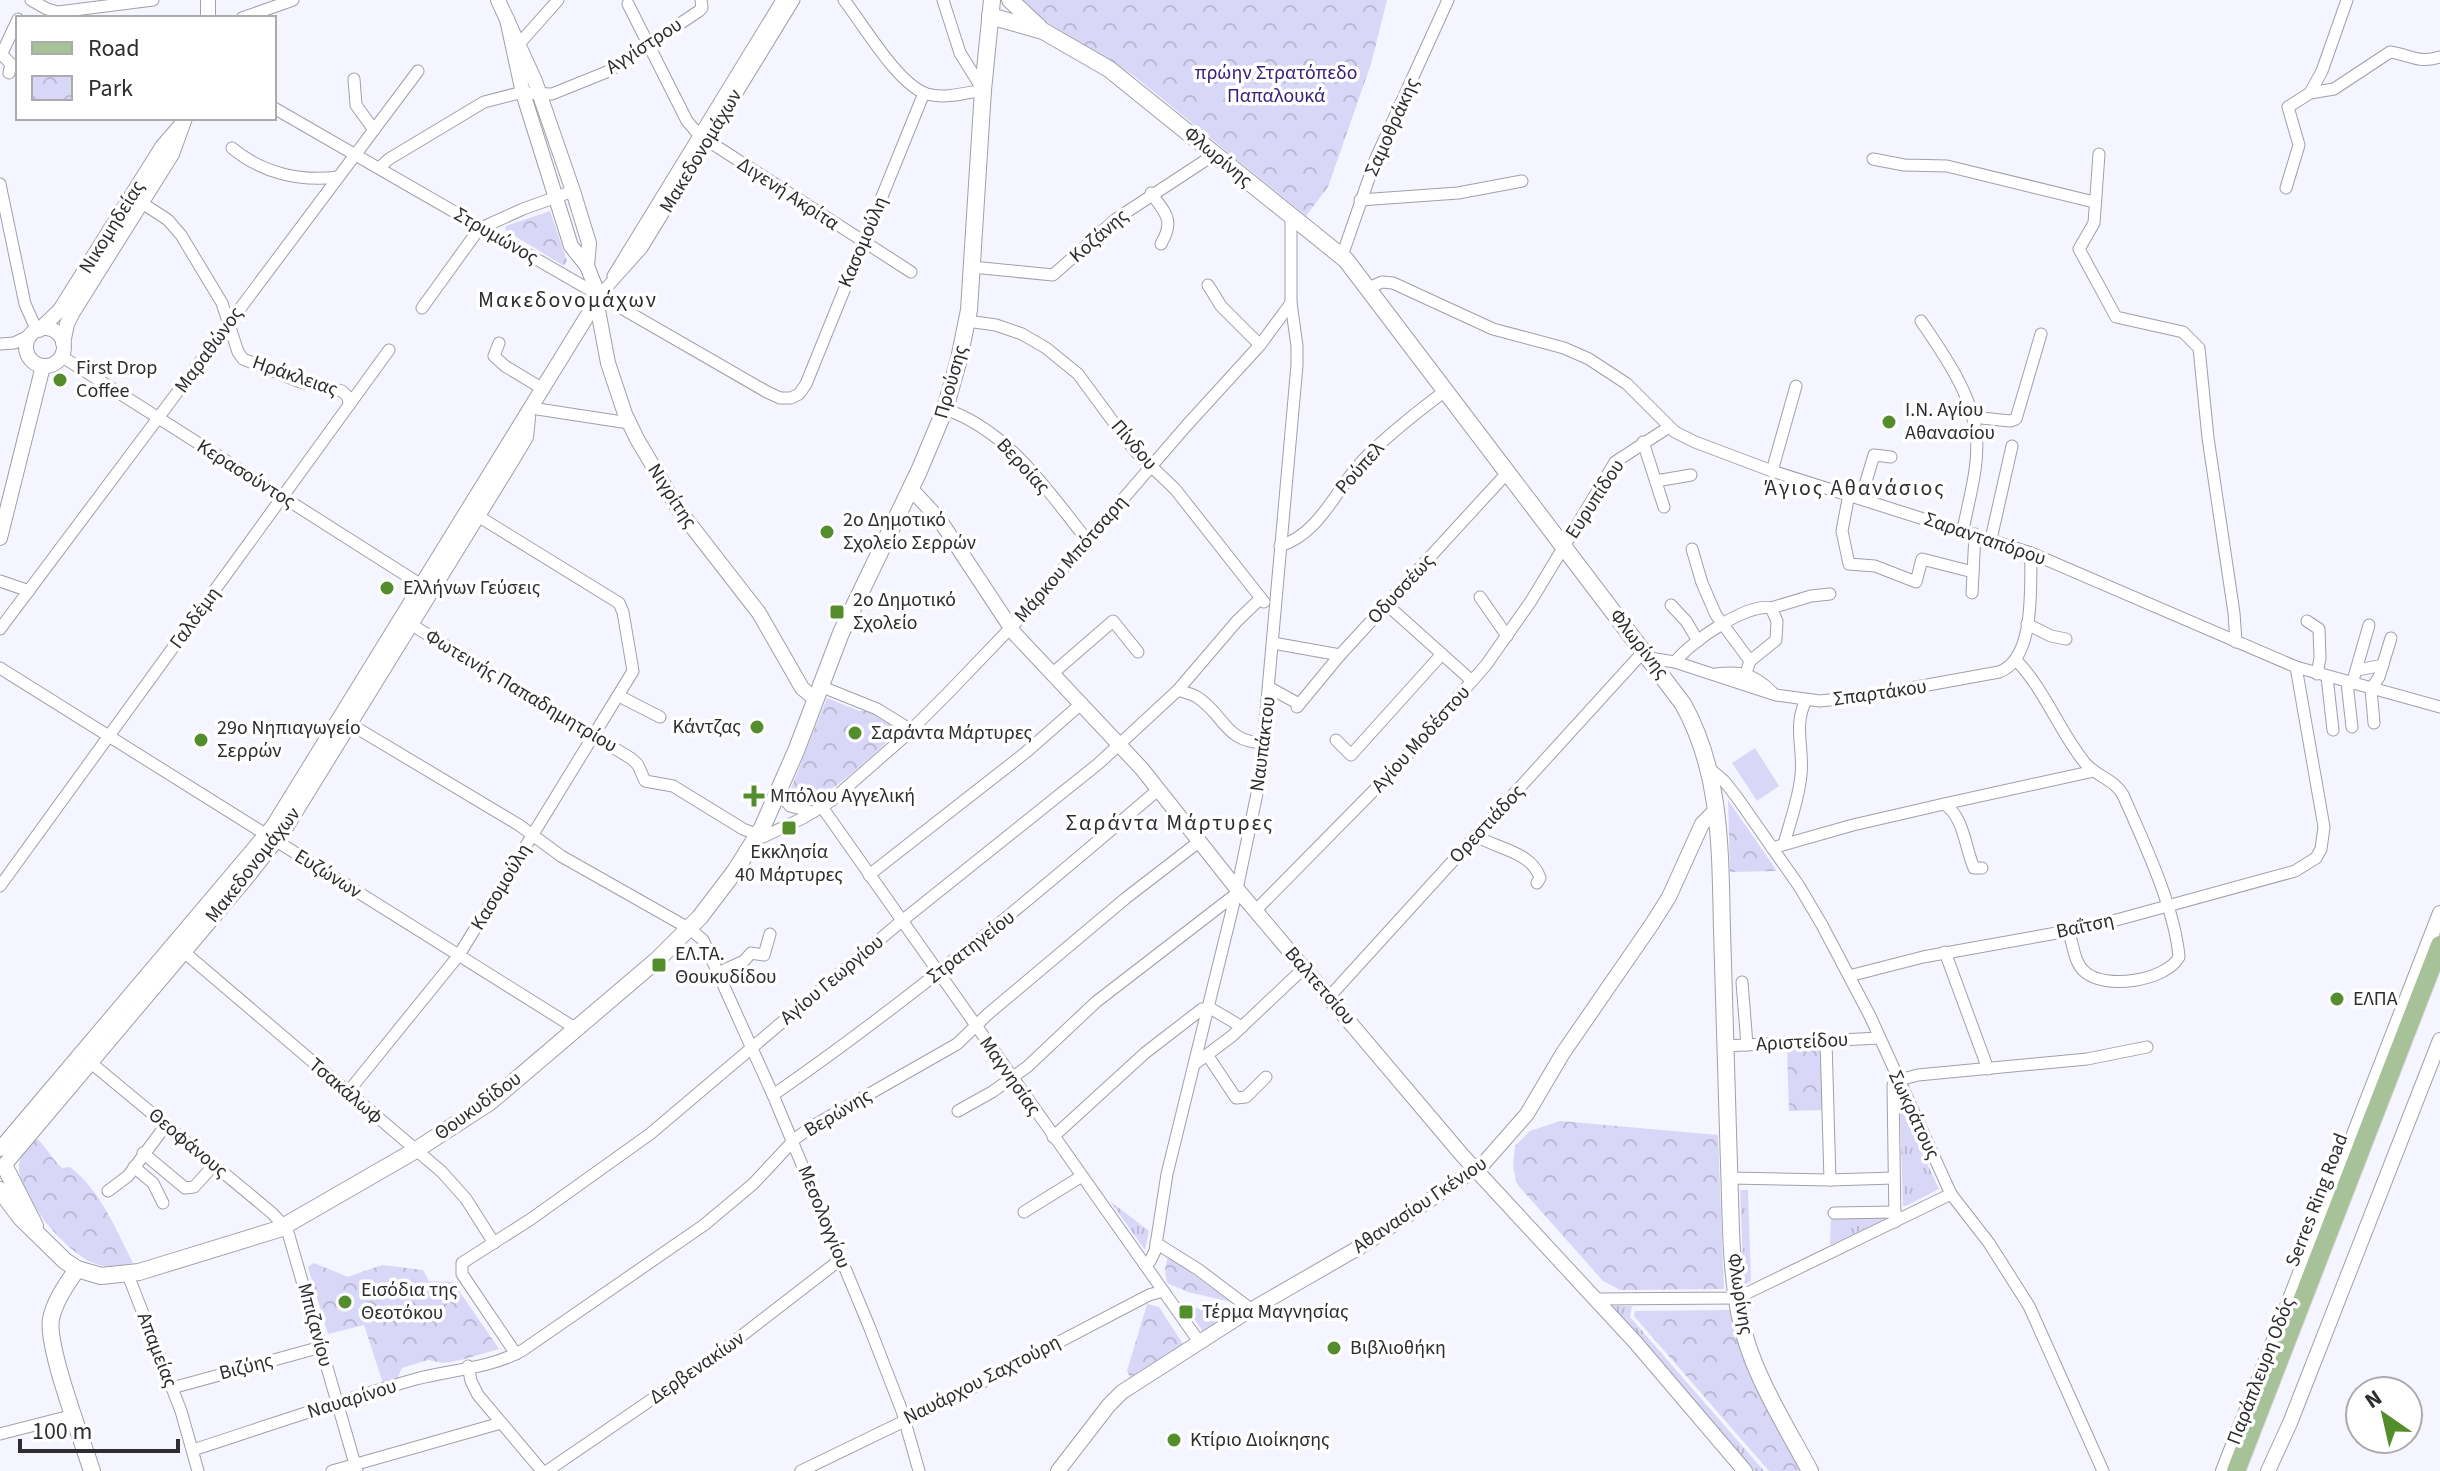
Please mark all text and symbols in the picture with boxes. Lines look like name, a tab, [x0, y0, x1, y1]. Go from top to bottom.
street label: Αγγίστρου	[600, 11, 688, 81]
legend	[16, 16, 276, 120]
text: Road	[88, 31, 140, 66]
park label: πρώην Στρατόπεδο Παπαλουκά	[1195, 59, 1357, 110]
text: Park	[88, 71, 133, 106]
street label: Σαμοθράκης	[1358, 73, 1426, 181]
street label: Μακεδονομάχων	[653, 83, 749, 218]
street label: Φλωρίνης	[1177, 120, 1259, 194]
street label: Διγενή Ακρίτα	[732, 151, 844, 237]
street label: Νικομηδείας	[72, 175, 152, 279]
street label: Κασομούλη	[831, 192, 895, 292]
street label: Στρυμώνος	[449, 201, 544, 272]
street label: Κοζάνης	[1063, 202, 1135, 269]
district label: Μακεδονομάχων	[478, 284, 658, 316]
street label: Μαραθώνος	[168, 301, 250, 399]
street label: Προύσης	[927, 342, 975, 422]
street label: Ηράκλειας	[249, 348, 342, 404]
place label: First Drop Coffee	[76, 354, 157, 405]
marker: First Drop Coffee	[51, 371, 69, 389]
place label: Ι.Ν. Αγίου Αθανασίου	[1905, 396, 1995, 447]
marker: Ι.Ν. Αγίου Αθανασίου	[1880, 413, 1898, 431]
street label: Πίνδου	[1104, 414, 1164, 476]
street label: Βεροίας	[990, 432, 1056, 500]
street label: Κερασούντος	[191, 433, 301, 516]
street label: Ρούπελ	[1329, 436, 1391, 500]
street label: Ευρυπίδου	[1559, 454, 1631, 544]
street label: Νιγρίτης	[641, 458, 704, 534]
district label: Άγιος Αθανάσιος	[1764, 472, 1946, 504]
street label: Μάρκου Μπότσαρη	[1008, 489, 1134, 629]
street label: Σαρανταπόρου	[1920, 505, 2050, 573]
place label: 2ο Δημοτικό Σχολείο Σερρών	[843, 506, 977, 557]
marker: 2ο Δημοτικό Σχολείο Σερρών	[818, 523, 836, 541]
street label: Οδυσσέως	[1361, 547, 1441, 630]
place label: Ελλήνων Γεύσεις	[403, 574, 541, 602]
marker: Ελλήνων Γεύσεις	[378, 579, 396, 597]
street label: Γαλδέμη	[163, 581, 227, 655]
place label: 2ο Δημοτικό Σχολείο	[853, 586, 956, 637]
marker: 2ο Δημοτικό Σχολείο	[828, 603, 846, 621]
street label: Φλωρίνης	[1603, 603, 1676, 685]
street label: Φωτεινής Παπαδημητρίου	[420, 622, 622, 760]
street label: Σπαρτάκου	[1831, 673, 1929, 713]
street label: Αγίου Μοδέστου	[1365, 679, 1477, 799]
street label: Ναυπάκτου	[1243, 695, 1283, 793]
place label: Κάντζας	[673, 713, 741, 741]
place label: 29ο Νηπιαγωγείο Σερρών	[217, 714, 361, 765]
marker: Κάντζας	[748, 718, 766, 736]
place label: Σαράντα Μάρτυρες	[871, 719, 1032, 747]
marker: Σαράντα Μάρτυρες	[846, 724, 864, 742]
marker: 29ο Νηπιαγωγείο Σερρών	[192, 731, 210, 749]
street label: Ορεστιάδος	[1443, 778, 1531, 870]
place label: Μπόλου Αγγελική	[770, 782, 915, 810]
marker: Μπόλου Αγγελική	[745, 787, 763, 805]
street label: Μακεδονομάχων	[199, 801, 307, 929]
district label: Σαράντα Μάρτυρες	[1065, 807, 1275, 839]
marker: Εκκλησία 40 Μάρτυρες	[780, 819, 798, 837]
street label: Κασομούλη	[464, 838, 538, 936]
place label: Εκκλησία 40 Μάρτυρες	[735, 838, 843, 889]
street label: Ευζώνων	[289, 842, 367, 906]
street label: Στρατηγείου	[921, 904, 1021, 990]
street label: Βαΐτση	[2054, 906, 2116, 946]
street label: Αγίου Γεωργίου	[774, 928, 890, 1032]
place label: ΕΛ.ΤΑ. Θουκυδίδου	[675, 940, 777, 991]
street label: Βαλτετσίου	[1278, 941, 1362, 1031]
marker: ΕΛ.ΤΑ. Θουκυδίδου	[650, 956, 668, 974]
place label: ΕΛΠΑ	[2353, 985, 2398, 1013]
marker: ΕΛΠΑ	[2328, 990, 2346, 1008]
street label: Αριστείδου	[1755, 1026, 1849, 1058]
street label: Μαγνησίας	[972, 1031, 1048, 1122]
street label: Τσακάλωφ	[303, 1051, 389, 1131]
street label: Θουκυδίδου	[429, 1065, 527, 1147]
street label: Σωκράτους	[1881, 1066, 1947, 1164]
street label: Βερώνης	[799, 1082, 877, 1144]
street label: Θεοφάνους	[142, 1101, 234, 1185]
street label: Serres Ring Road	[2279, 1129, 2355, 1271]
street label: Αθανασίου Γκένιου	[1347, 1150, 1493, 1260]
street label: Μεσολογγίου	[791, 1161, 857, 1273]
street label: Φλωρίνης	[1720, 1251, 1760, 1337]
place label: Εισόδια της Θεοτόκου	[361, 1276, 458, 1327]
street label: Μπιζανίου	[290, 1280, 340, 1370]
marker: Εισόδια της Θεοτόκου	[336, 1293, 354, 1311]
street label: Παράπλευρη Οδός	[2220, 1293, 2302, 1449]
place label: Τέρμα Μαγνησίας	[1202, 1298, 1349, 1326]
marker: Τέρμα Μαγνησίας	[1177, 1303, 1195, 1321]
street label: Απαμείας	[130, 1308, 184, 1392]
street label: Δερβενακίων	[644, 1325, 751, 1411]
street label: Ναυάρχου Σαχτούρη	[899, 1328, 1065, 1432]
place label: Βιβλιοθήκη	[1350, 1334, 1446, 1362]
marker: Βιβλιοθήκη	[1325, 1339, 1343, 1357]
street label: Βιζύης	[216, 1346, 276, 1388]
street label: Ναυαρίνου	[304, 1372, 400, 1426]
north arrow	[2344, 1375, 2424, 1455]
text: N	[2358, 1382, 2388, 1417]
scale bar	[20, 1403, 178, 1453]
text: 100 m	[32, 1414, 92, 1449]
place label: Κτίριο Διοίκησης	[1190, 1426, 1330, 1454]
marker: Κτίριο Διοίκησης	[1165, 1431, 1183, 1449]

